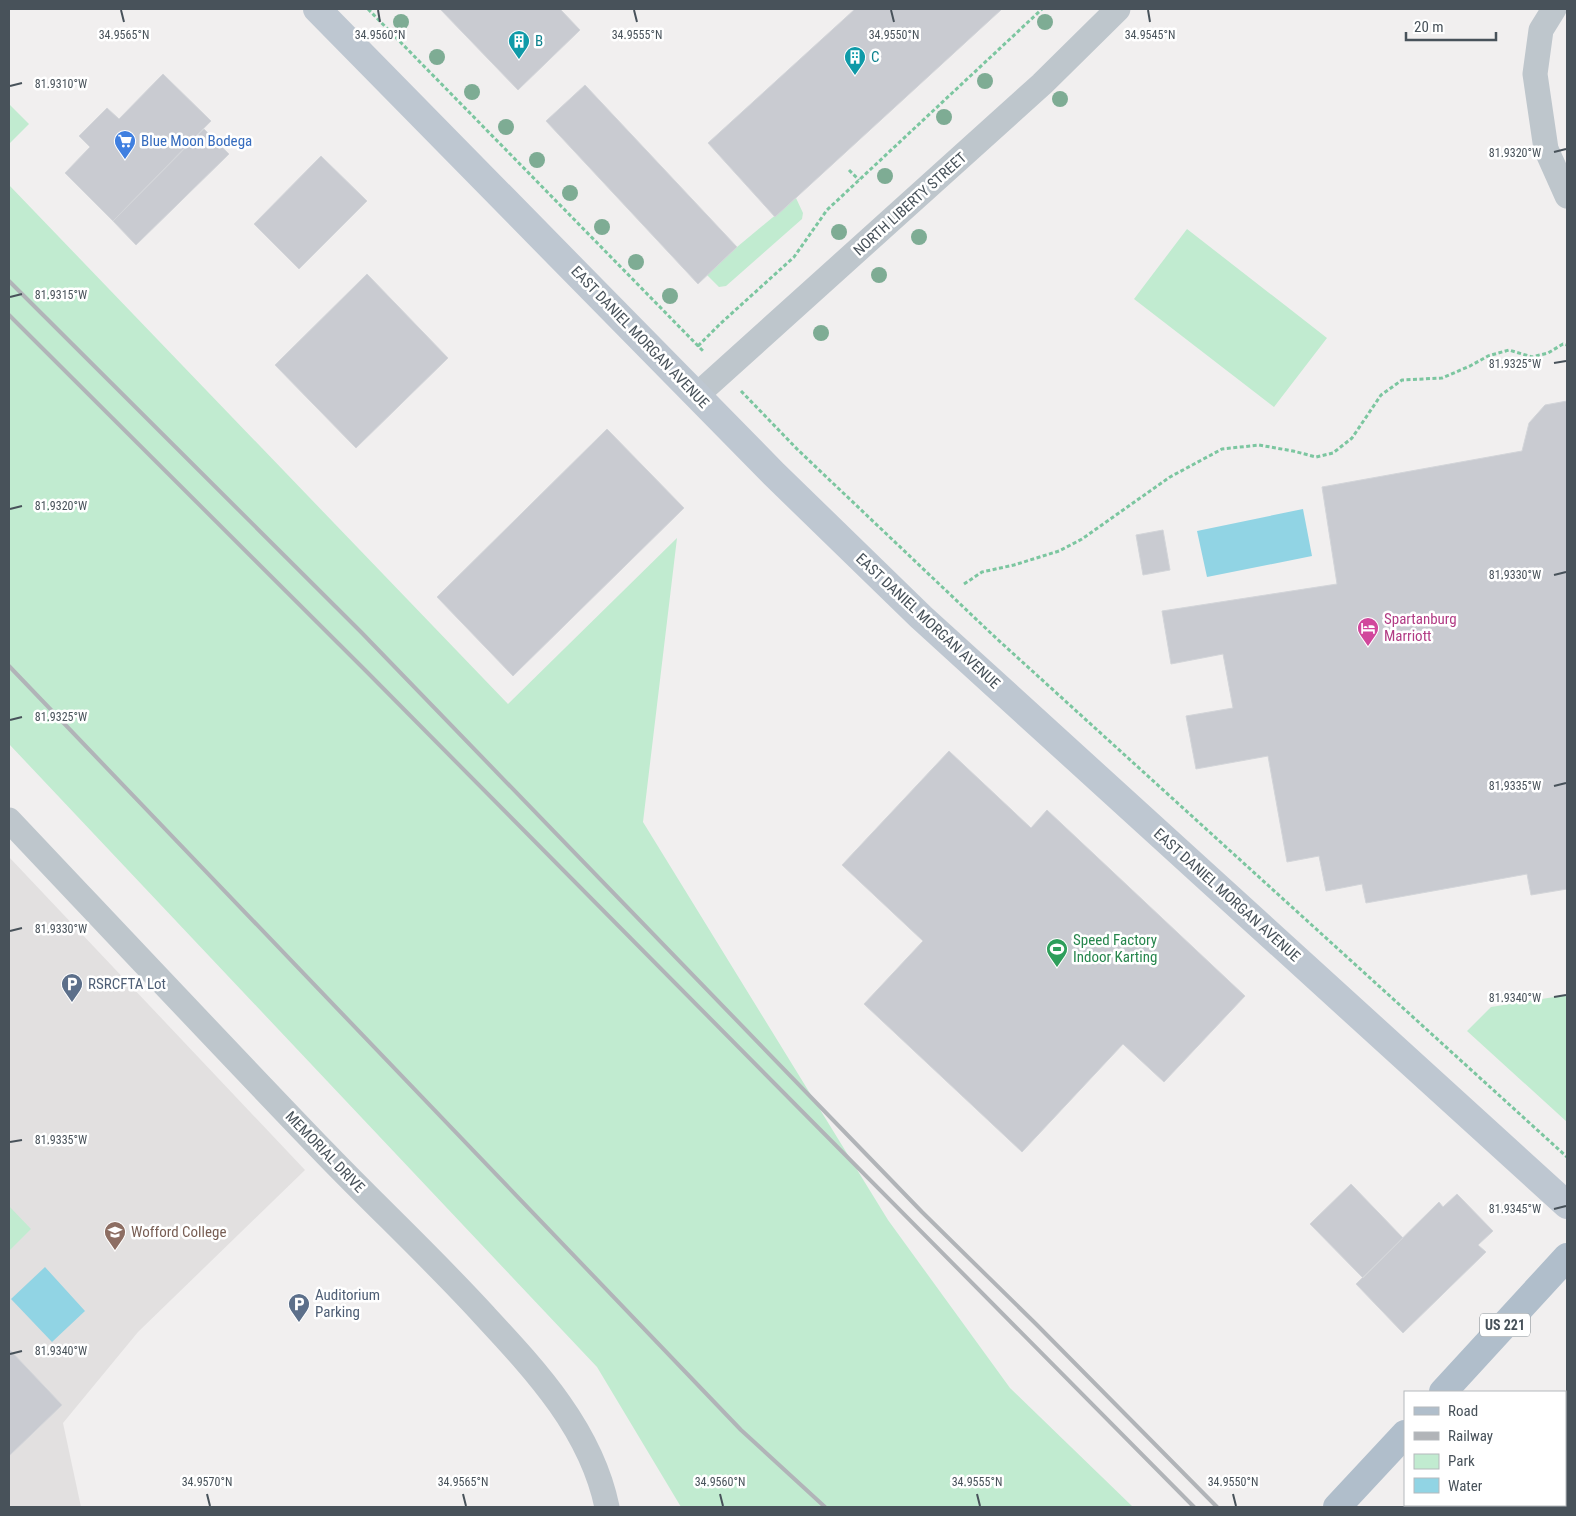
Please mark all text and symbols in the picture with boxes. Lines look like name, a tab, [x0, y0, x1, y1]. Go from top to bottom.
scale bar	[1406, 10, 1496, 42]
text: 20 m	[1414, 18, 1444, 36]
text: 34.9565°N	[99, 28, 149, 42]
text: 34.9560°N	[355, 28, 405, 42]
text: 34.9555°N	[612, 28, 662, 42]
text: 34.9550°N	[869, 28, 919, 42]
text: 34.9545°N	[1125, 28, 1175, 42]
building icon: B	[507, 29, 531, 60]
place label: B	[535, 32, 543, 50]
building icon: C	[843, 45, 867, 76]
place label: C	[871, 48, 880, 66]
text: 81.9310°W	[35, 77, 87, 91]
supermarket icon: Blue Moon Bodega	[113, 129, 137, 160]
place label: Blue Moon Bodega	[141, 132, 252, 150]
text: 81.9320°W	[1489, 146, 1541, 160]
street label: NORTH LIBERTY STREET	[850, 148, 970, 259]
street label: EAST DANIEL MORGAN AVENUE	[567, 262, 713, 412]
text: 81.9315°W	[35, 288, 87, 302]
text: 81.9325°W	[1489, 357, 1541, 371]
text: 81.9320°W	[35, 499, 87, 513]
street label: EAST DANIEL MORGAN AVENUE	[852, 549, 1004, 693]
text: 81.9330°W	[1489, 568, 1541, 582]
place label: Spartanburg Marriott	[1384, 610, 1457, 645]
hotel icon: Spartanburg Marriott	[1356, 616, 1380, 647]
text: 81.9325°W	[35, 710, 87, 724]
text: 81.9335°W	[1489, 779, 1541, 793]
street label: EAST DANIEL MORGAN AVENUE	[1150, 825, 1304, 965]
text: 81.9330°W	[35, 922, 87, 936]
place label: Speed Factory Indoor Karting	[1073, 931, 1157, 966]
sports icon: Speed Factory Indoor Karting	[1045, 937, 1069, 968]
parking icon: RSRCFTA Lot	[60, 972, 84, 1003]
place label: RSRCFTA Lot	[88, 975, 166, 993]
text: 81.9340°W	[1489, 991, 1541, 1005]
street label: MEMORIAL DRIVE	[282, 1107, 368, 1197]
text: 81.9335°W	[35, 1133, 87, 1147]
text: 81.9345°W	[1489, 1202, 1541, 1216]
school or university icon: Wofford College	[103, 1220, 127, 1251]
place label: Wofford College	[131, 1223, 226, 1241]
place label: Auditorium Parking	[315, 1286, 380, 1321]
parking icon: Auditorium Parking	[287, 1292, 311, 1323]
road number: US 221	[1480, 1314, 1530, 1336]
text: 81.9340°W	[35, 1344, 87, 1358]
legend	[1404, 1391, 1566, 1506]
text: Road	[1448, 1402, 1478, 1420]
text: Railway	[1448, 1427, 1493, 1445]
text: Park	[1448, 1452, 1475, 1470]
text: 34.9570°N	[182, 1475, 232, 1489]
text: 34.9565°N	[438, 1475, 488, 1489]
text: 34.9560°N	[695, 1475, 745, 1489]
text: 34.9555°N	[952, 1475, 1002, 1489]
text: 34.9550°N	[1208, 1475, 1258, 1489]
text: Water	[1448, 1477, 1483, 1495]

